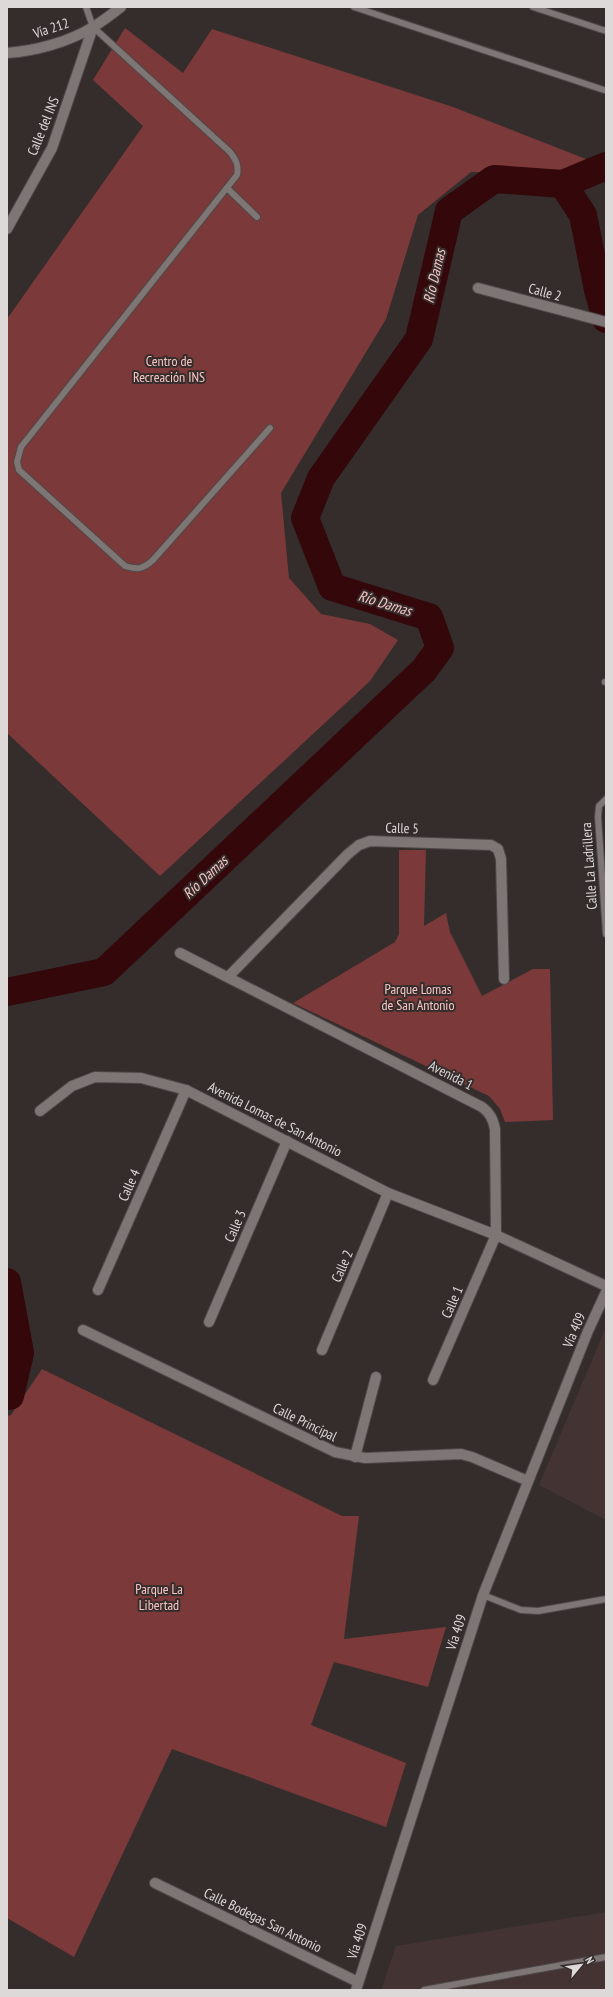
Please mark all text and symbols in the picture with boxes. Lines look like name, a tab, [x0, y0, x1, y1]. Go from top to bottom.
street label: Vía 212	[30, 14, 71, 43]
street label: Calle del INS	[23, 94, 63, 158]
water label: Río Damas	[419, 245, 450, 305]
street label: Calle 2	[527, 279, 563, 305]
park label: Centro de Recreación INS	[133, 352, 205, 386]
water label: Río Damas	[356, 586, 416, 621]
street label: Calle 5	[385, 818, 419, 838]
street label: Calle La Ladrillera	[577, 822, 601, 910]
water label: Río Damas	[178, 850, 233, 903]
park label: Parque Lomas de San Antonio	[382, 980, 454, 1014]
street label: Avenida 1	[426, 1056, 476, 1094]
street label: Avenida Lomas de San Antonio	[205, 1077, 345, 1161]
street label: Calle 4	[114, 1165, 144, 1204]
street label: Calle 3	[220, 1207, 250, 1245]
street label: Calle 2	[327, 1247, 357, 1285]
street label: Calle 1	[437, 1283, 467, 1321]
street label: Vía 409	[558, 1310, 589, 1351]
street label: Calle Principal	[270, 1399, 341, 1446]
park label: Parque La Libertad	[135, 1580, 183, 1614]
street label: Vía 409	[441, 1612, 470, 1653]
street label: Calle Bodegas San Antonio	[201, 1884, 325, 1956]
street label: Vía 409	[342, 1921, 371, 1962]
north arrow	[561, 1945, 601, 1985]
text: N	[582, 1954, 597, 1966]

